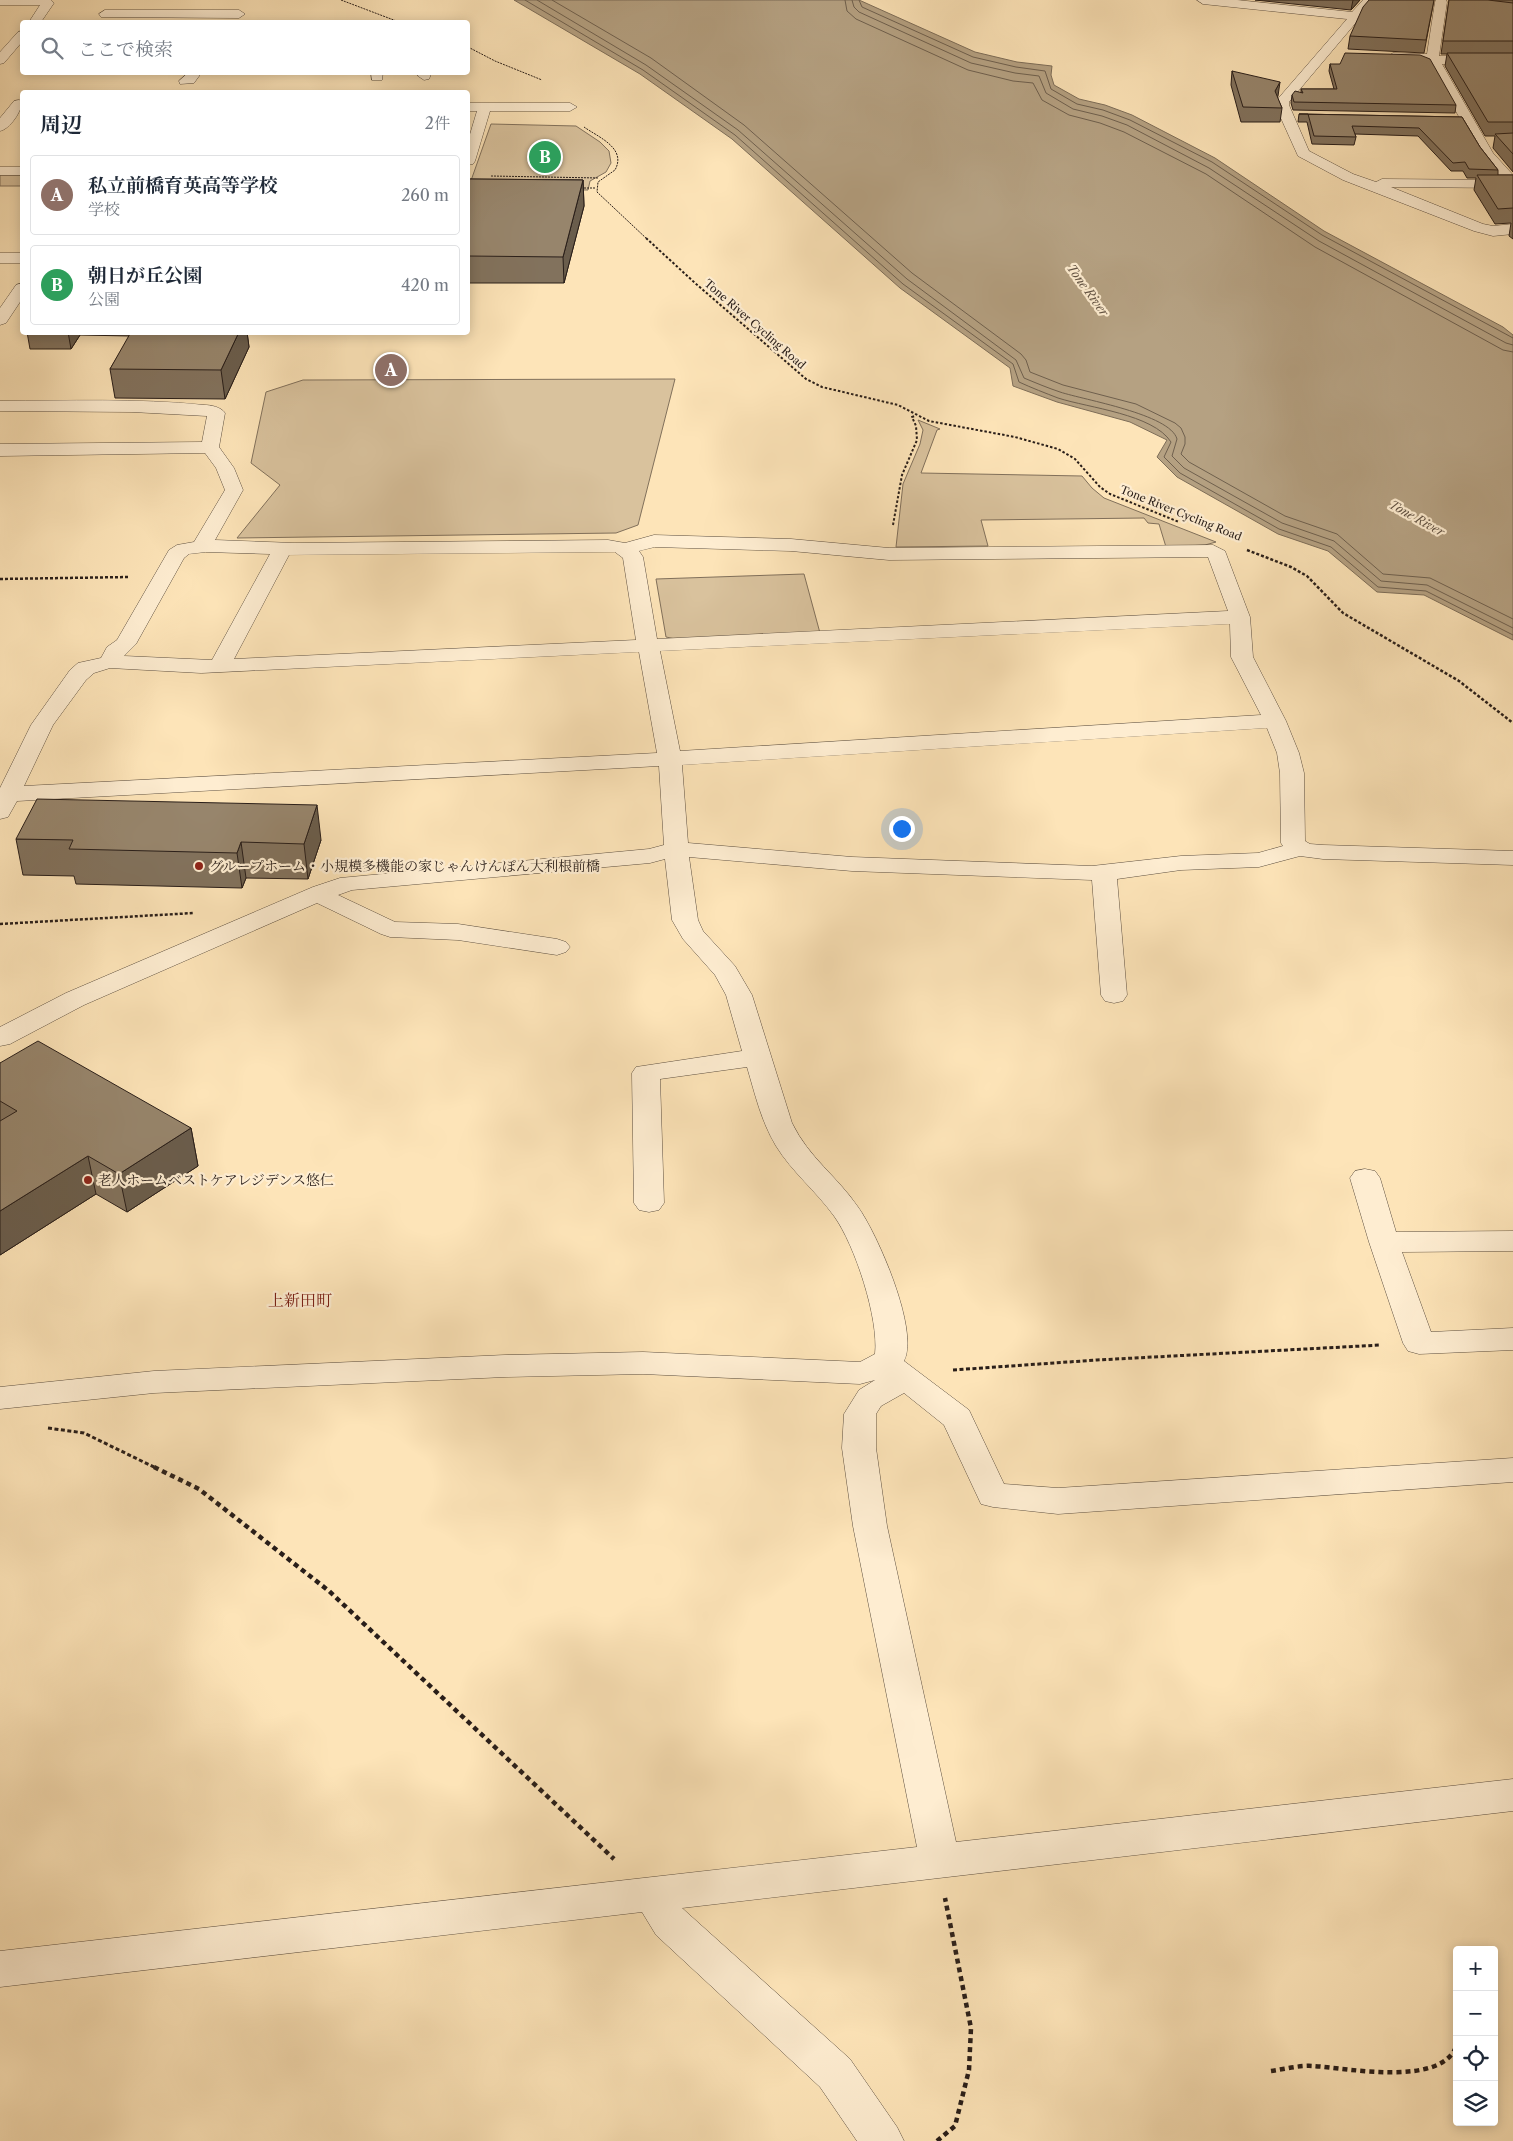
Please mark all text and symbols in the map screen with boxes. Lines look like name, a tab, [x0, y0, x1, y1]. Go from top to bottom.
search box	[20, 20, 470, 75]
icon: search	[38, 34, 66, 62]
text: ここで検索	[78, 38, 173, 61]
text: 周辺	[40, 112, 82, 137]
text: 2件	[425, 113, 450, 133]
pin: B	[529, 138, 561, 176]
text: 私立前橋育英高等学校	[88, 174, 278, 197]
text: A	[51, 185, 63, 205]
text: 260 m	[401, 185, 449, 205]
text: 学校	[88, 199, 120, 219]
water label: Tone River	[1064, 261, 1113, 320]
text: 朝日が丘公園	[88, 264, 202, 287]
text: B	[51, 275, 63, 295]
text: 420 m	[401, 275, 449, 295]
street label: Tone River Cycling Road	[701, 276, 809, 372]
text: 公園	[88, 289, 120, 309]
pin: A	[375, 351, 407, 389]
street label: Tone River Cycling Road	[1118, 482, 1244, 544]
water label: Tone River	[1387, 497, 1448, 540]
your location	[889, 816, 915, 842]
place label: グループホーム・小規模多機能の家じゃんけんぽん大利根前橋	[209, 857, 600, 875]
marker: グループホーム・小規模多機能の家じゃんけんぽん大利根前橋	[193, 860, 205, 872]
place label: 老人ホームベストケアレジデンス悠仁	[98, 1171, 334, 1189]
marker: 老人ホームベストケアレジデンス悠仁	[82, 1174, 94, 1186]
district label: 上新田町	[268, 1290, 332, 1310]
map controls	[1453, 1946, 1498, 2126]
button: +	[1453, 1946, 1498, 1991]
button: −	[1453, 1991, 1498, 2036]
button: locate	[1453, 2036, 1498, 2081]
button: layers	[1453, 2081, 1498, 2126]

